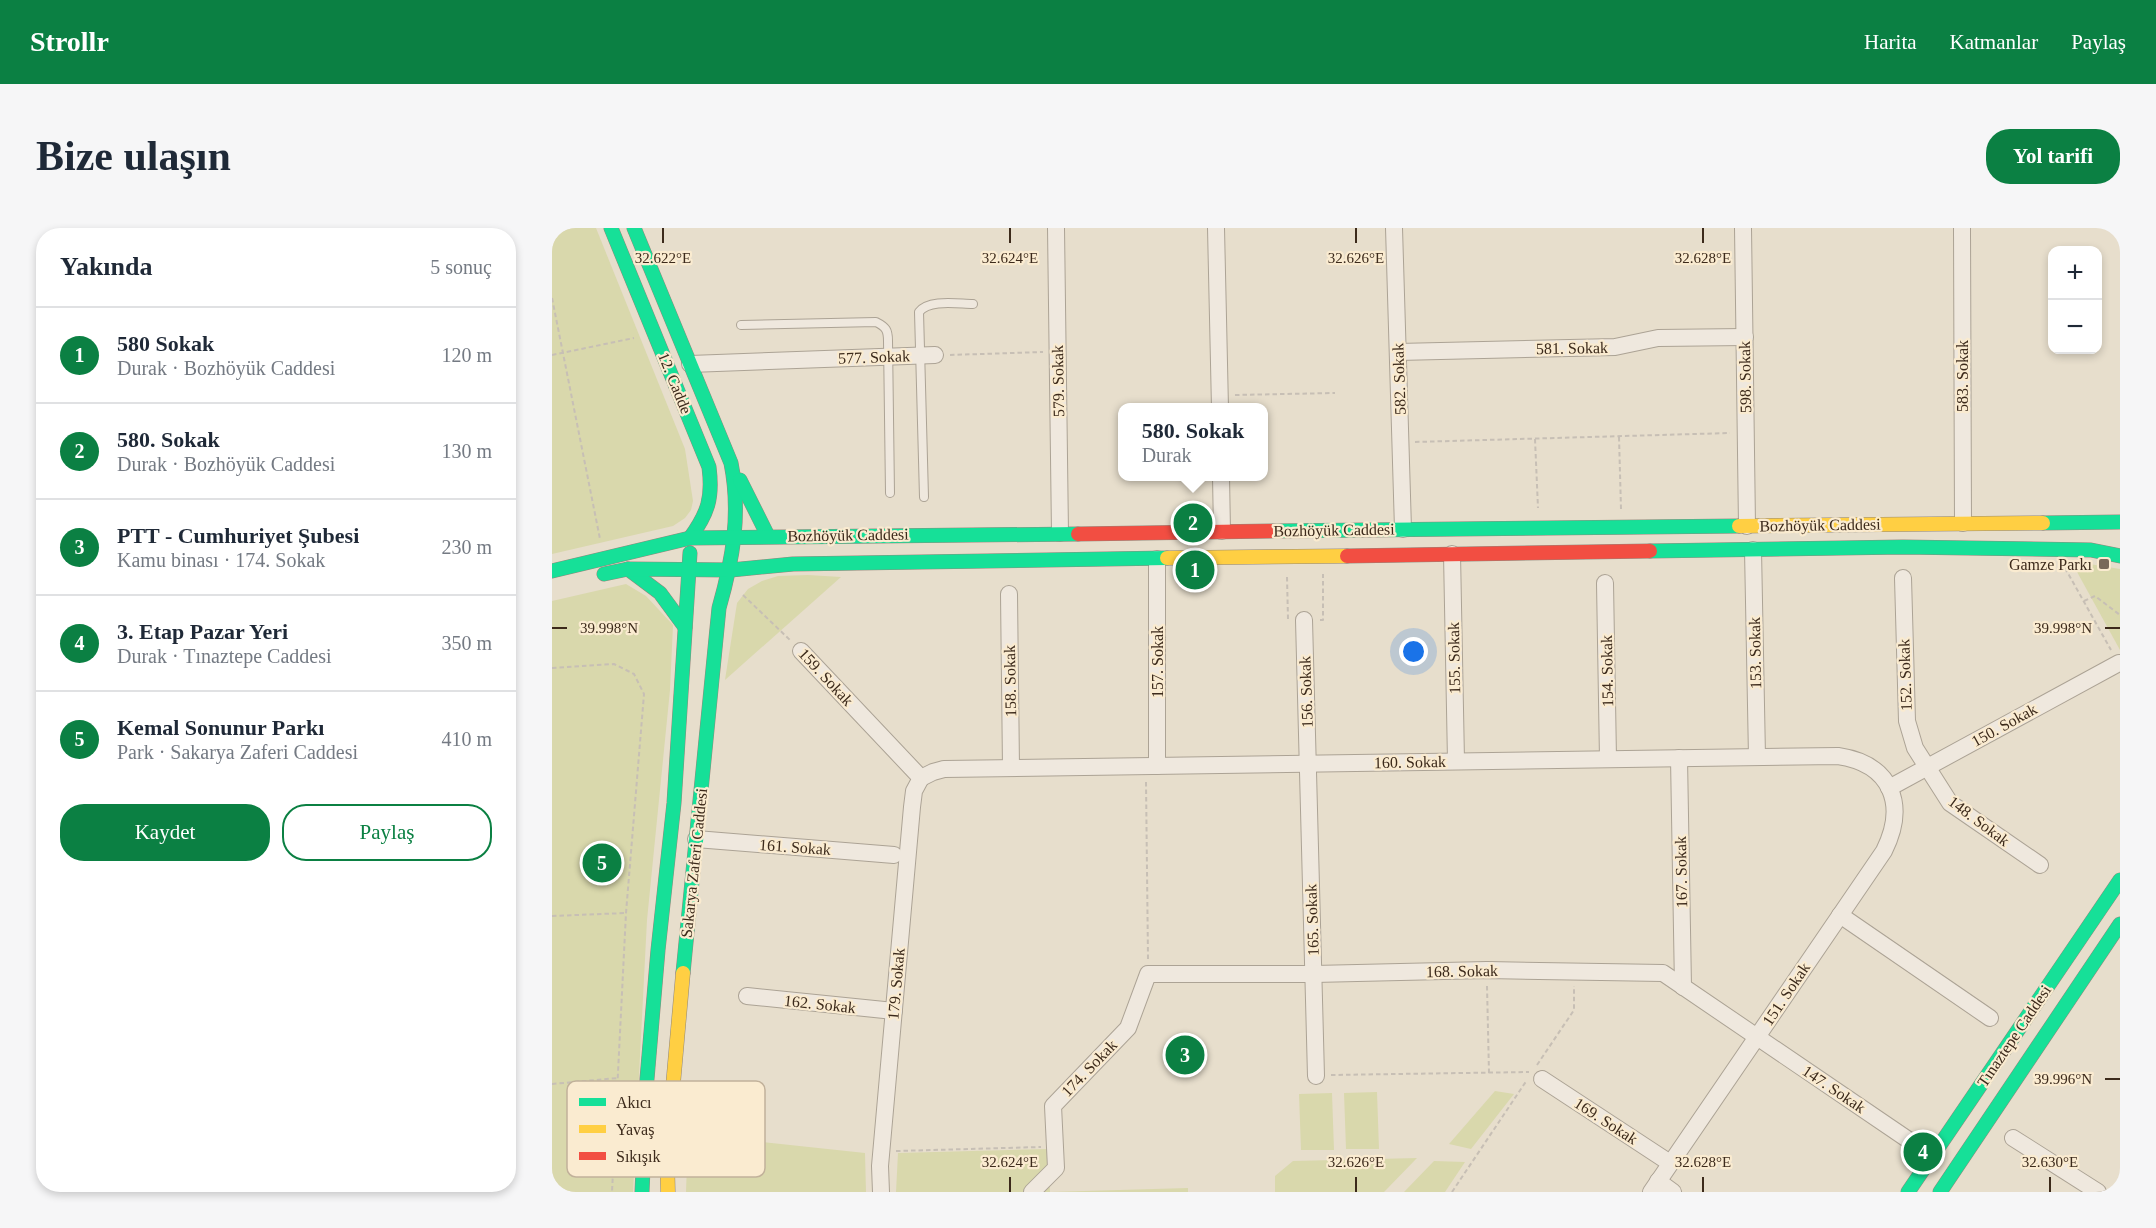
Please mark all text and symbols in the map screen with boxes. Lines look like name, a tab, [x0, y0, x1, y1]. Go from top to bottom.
text: Strollr	[30, 26, 109, 57]
text: Harita	[1864, 30, 1917, 54]
text: Katmanlar	[1950, 30, 2038, 54]
text: Paylaş	[2071, 30, 2126, 54]
button: Yol tarifi	[1986, 129, 2120, 184]
text: Bize ulaşın	[36, 133, 231, 179]
map controls	[2048, 246, 2102, 354]
button: +	[2048, 246, 2102, 300]
text: 32.622°E	[635, 250, 691, 266]
text: 32.624°E	[982, 250, 1038, 266]
text: 32.626°E	[1328, 250, 1384, 266]
text: 32.628°E	[1675, 250, 1731, 266]
text: Yakında	[60, 252, 153, 281]
text: 5 sonuç	[430, 256, 492, 278]
button: −	[2048, 300, 2102, 354]
text: 580 Sokak	[117, 331, 214, 356]
street label: 581. Sokak	[1536, 339, 1608, 357]
street label: 583. Sokak	[1954, 340, 1971, 412]
street label: 598. Sokak	[1736, 341, 1754, 413]
street label: 582. Sokak	[1389, 343, 1409, 415]
text: 1	[75, 344, 85, 366]
text: 120 m	[441, 344, 492, 366]
street label: 579. Sokak	[1049, 345, 1067, 417]
street label: 577. Sokak	[838, 347, 910, 367]
street label: 12. Cadde	[655, 350, 695, 416]
text: Durak · Bozhöyük Caddesi	[117, 357, 335, 379]
popup	[1118, 403, 1268, 481]
text: 580. Sokak	[1142, 418, 1244, 443]
text: 580. Sokak	[117, 427, 220, 452]
text: 2	[75, 440, 85, 462]
text: 130 m	[441, 440, 492, 462]
text: Durak	[1142, 444, 1192, 466]
text: Durak · Bozhöyük Caddesi	[117, 453, 335, 475]
pin: 2	[1174, 500, 1212, 546]
street label: Bozhöyük Caddesi	[1759, 515, 1881, 536]
street label: Bozhöyük Caddesi	[1273, 520, 1395, 541]
text: PTT - Cumhuriyet Şubesi	[117, 523, 359, 548]
street label: Bozhöyük Caddesi	[787, 525, 909, 546]
text: 3	[75, 536, 85, 558]
text: 230 m	[441, 536, 492, 558]
pin: 1	[1176, 548, 1214, 592]
text: Kamu binası · 174. Sokak	[117, 549, 325, 571]
place label: Gamze Parkı	[2009, 556, 2093, 573]
marker: Gamze Parkı	[2097, 557, 2111, 571]
street label: 153. Sokak	[1746, 617, 1764, 689]
text: 3. Etap Pazar Yeri	[117, 619, 288, 644]
text: 39.998°N	[580, 620, 638, 636]
text: 39.998°N	[2034, 620, 2092, 636]
street label: 155. Sokak	[1445, 622, 1463, 694]
street label: 157. Sokak	[1149, 626, 1166, 698]
text: 4	[75, 632, 85, 654]
text: 350 m	[441, 632, 492, 654]
street label: 154. Sokak	[1598, 635, 1616, 707]
your location	[1399, 637, 1428, 666]
street label: 152. Sokak	[1895, 639, 1915, 711]
text: Durak · Tınaztepe Caddesi	[117, 645, 332, 667]
street label: 159. Sokak	[795, 645, 857, 709]
street label: 158. Sokak	[1001, 645, 1019, 717]
street label: 156. Sokak	[1296, 656, 1316, 728]
street label: 150. Sokak	[1968, 700, 2040, 750]
text: Kemal Sonunur Parkı	[117, 715, 324, 740]
text: 5	[75, 728, 85, 750]
text: 410 m	[441, 728, 492, 750]
text: Park · Sakarya Zaferi Caddesi	[117, 741, 358, 763]
street label: 160. Sokak	[1374, 753, 1446, 771]
street label: Sakarya Zaferi Caddesi	[678, 787, 711, 939]
street label: 148. Sokak	[1945, 793, 2013, 849]
button: Kaydet	[60, 804, 270, 861]
button: Paylaş	[282, 804, 492, 861]
street label: 161. Sokak	[758, 836, 832, 858]
street label: 167. Sokak	[1672, 836, 1690, 908]
pin: 5	[583, 840, 622, 886]
street label: 165. Sokak	[1302, 884, 1322, 956]
street label: 179. Sokak	[884, 947, 908, 1021]
street label: 151. Sokak	[1759, 959, 1813, 1029]
street label: 168. Sokak	[1426, 962, 1498, 980]
street label: Tınaztepe Caddesi	[1974, 982, 2055, 1090]
street label: 162. Sokak	[783, 992, 857, 1016]
pin: 3	[1166, 1032, 1204, 1078]
street label: 174. Sokak	[1058, 1036, 1120, 1100]
street label: 147. Sokak	[1799, 1062, 1869, 1116]
text: 39.996°N	[2034, 1071, 2092, 1087]
legend	[567, 1081, 765, 1177]
text: Akıcı	[616, 1094, 652, 1111]
street label: 169. Sokak	[1571, 1094, 1641, 1148]
text: Yavaş	[616, 1121, 654, 1139]
pin: 4	[1904, 1130, 1942, 1174]
text: Sıkışık	[616, 1148, 660, 1166]
text: 32.624°E	[982, 1154, 1038, 1170]
text: 32.626°E	[1328, 1154, 1384, 1170]
text: 32.628°E	[1675, 1154, 1731, 1170]
text: 32.630°E	[2022, 1154, 2078, 1170]

